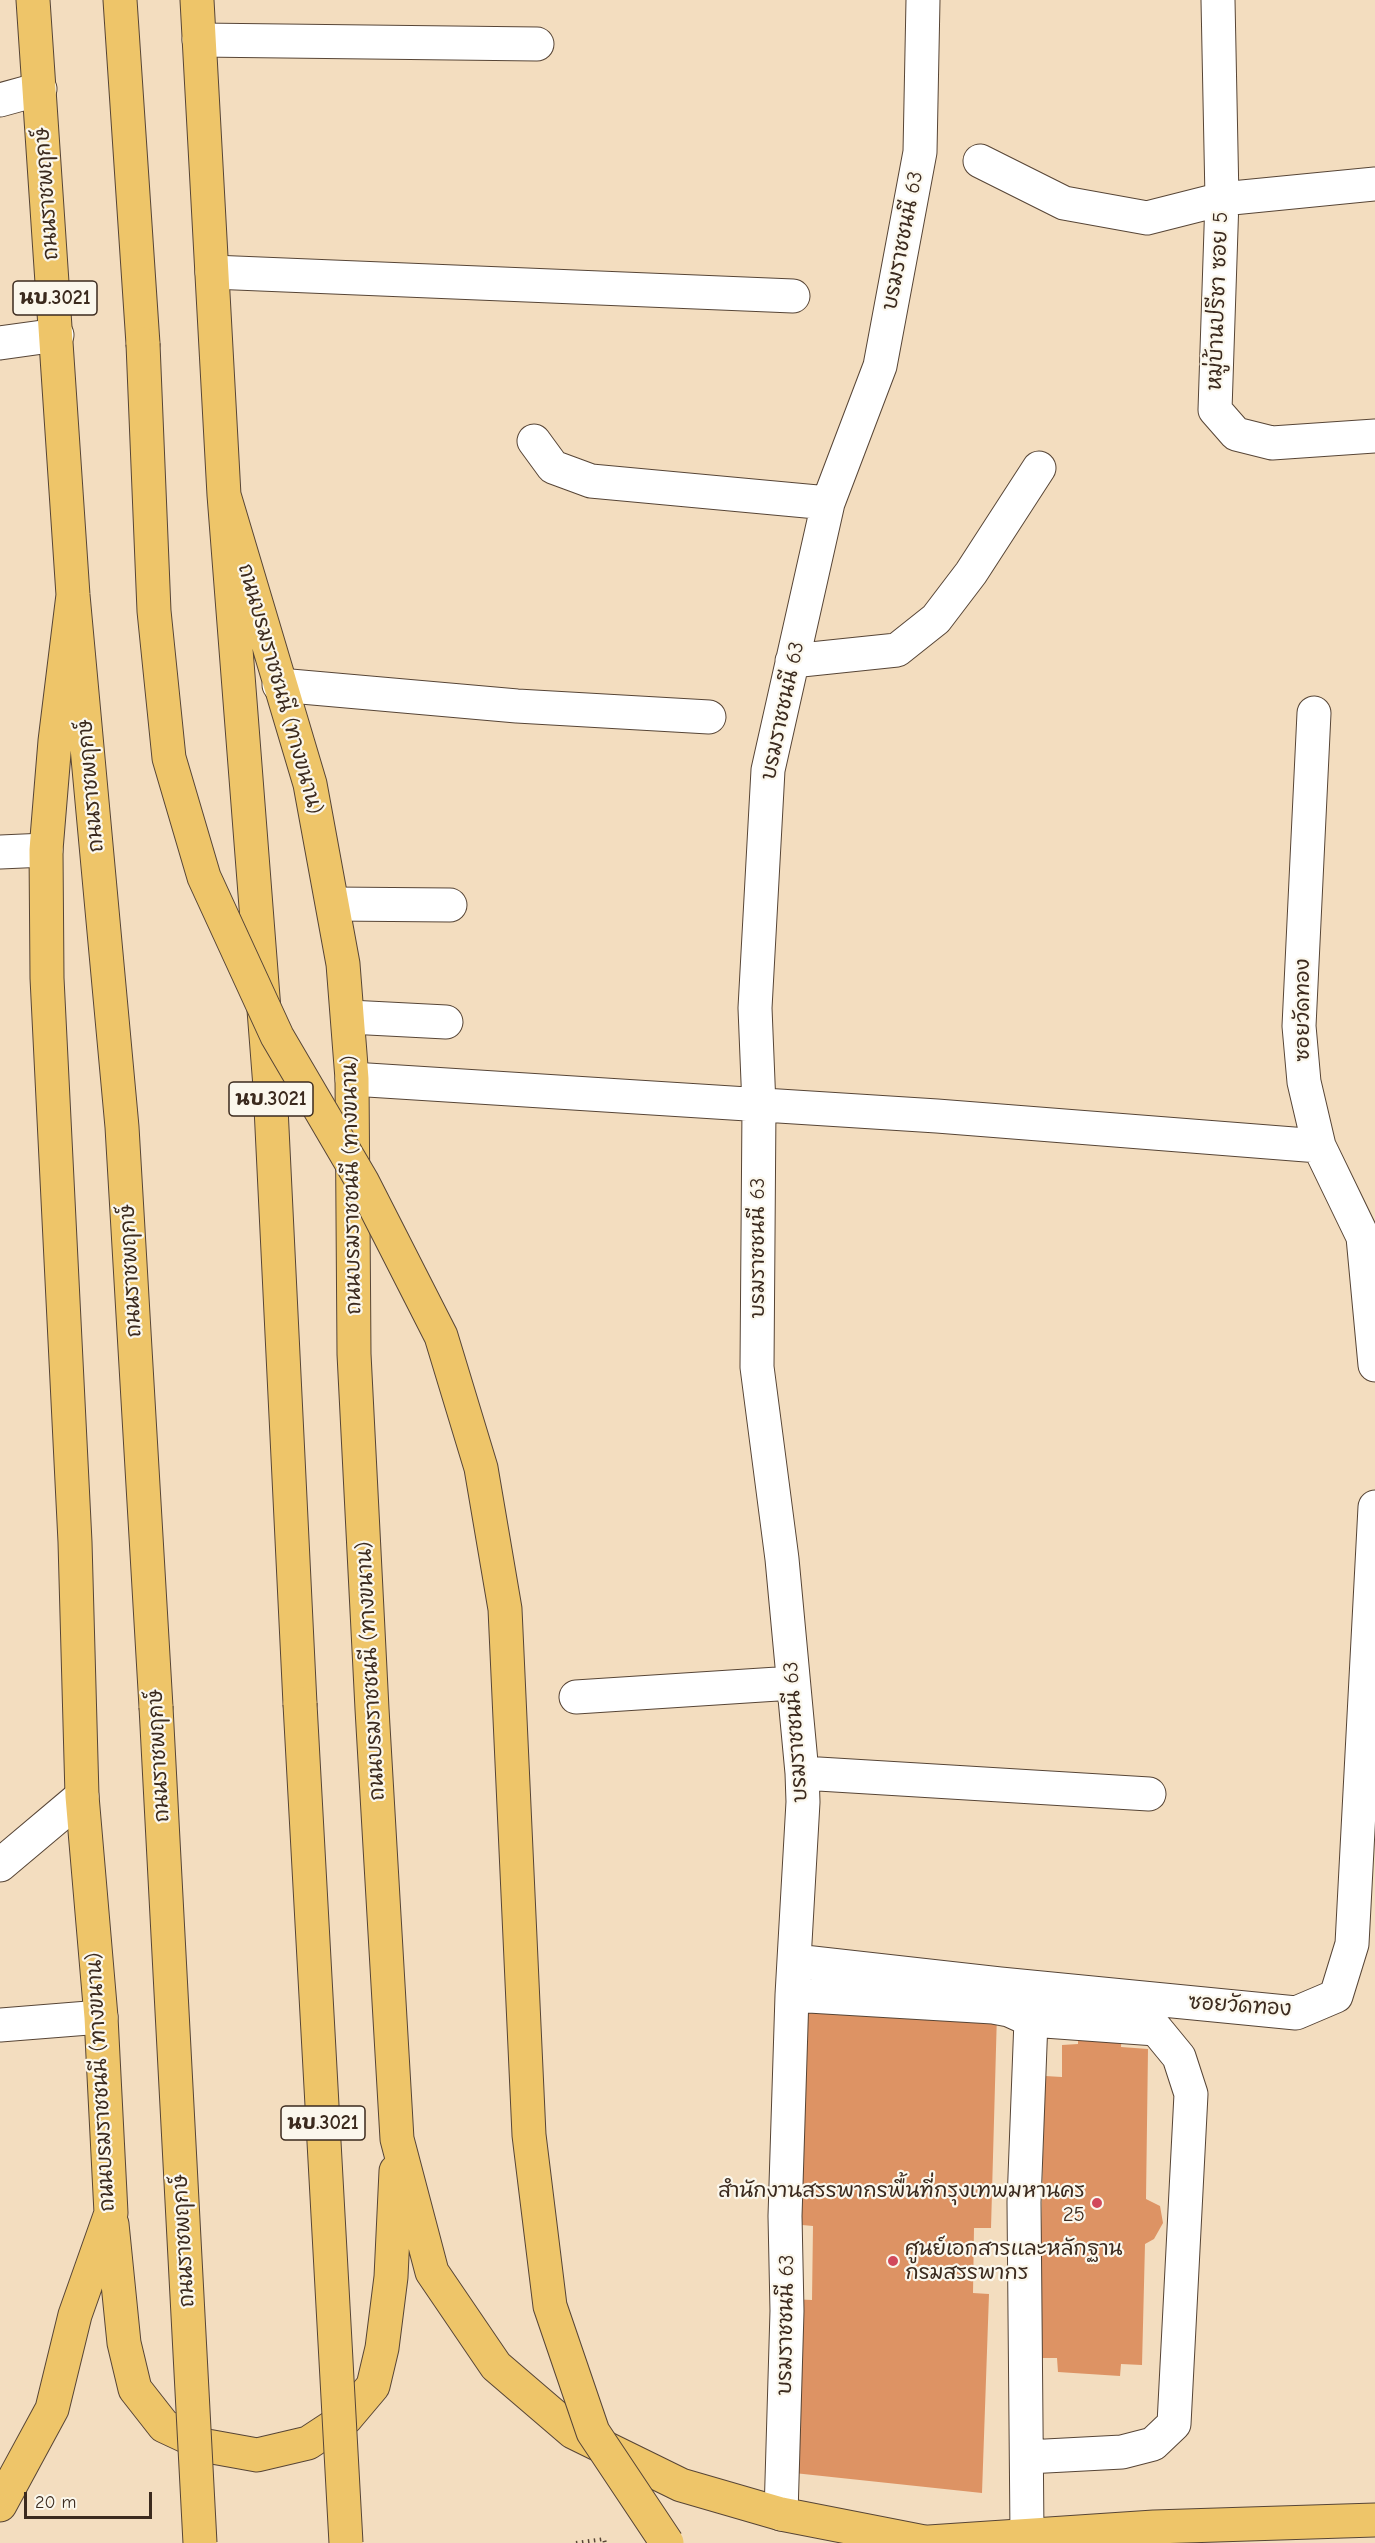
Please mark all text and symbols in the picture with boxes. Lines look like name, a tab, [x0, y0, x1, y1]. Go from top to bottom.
street label: ถนนราชพฤกษ์	[30, 127, 64, 261]
street label: บรมราชชนนี 63	[877, 169, 929, 313]
street label: หมู่บ้านปรีชา ซอย 5	[1202, 211, 1234, 391]
road number: นบ.3021	[13, 281, 97, 315]
street label: ถนนบรมราชชนนี (ทางขนาน)	[232, 561, 328, 817]
street label: บรมราชชนนี 63	[756, 639, 810, 783]
street label: ถนนราชพฤกษ์	[73, 719, 109, 853]
street label: ซอยวัดทอง	[1290, 958, 1316, 1062]
street label: ถนนบรมราชชนนี (ทางขนาน)	[337, 1055, 367, 1315]
road number: นบ.3021	[229, 1082, 313, 1116]
street label: บรมราชชนนี 63	[745, 1178, 771, 1318]
street label: ถนนราชพฤกษ์	[115, 1204, 147, 1338]
street label: ถนนบรมราชชนนี (ทางขนาน)	[352, 1541, 390, 1801]
street label: บรมราชชนนี 63	[779, 1661, 813, 1803]
street label: ถนนราชพฤกษ์	[143, 1689, 175, 1823]
street label: ถนนบรมราชชนนี (ทางขนาน)	[82, 1952, 120, 2212]
street label: ซอยวัดทอง	[1188, 1990, 1292, 2022]
road number: นบ.3021	[281, 2106, 365, 2140]
street label: ถนนราชพฤกษ์	[168, 2174, 200, 2308]
place label: สำนักงานสรรพากรพื้นที่กรุงเทพมหานคร 25	[718, 2178, 1085, 2228]
marker: สำนักงานสรรพากรพื้นที่กรุงเทพมหานคร 25	[1090, 2196, 1104, 2210]
place label: ศูนย์เอกสารและหลักฐาน กรมสรรพากร	[905, 2236, 1123, 2286]
street label: บรมราชชนนี 63	[772, 2254, 800, 2396]
marker: ศูนย์เอกสารและหลักฐาน กรมสรรพากร	[886, 2254, 900, 2268]
scale bar	[27, 2480, 154, 2518]
text: 20 m	[35, 2492, 76, 2513]

